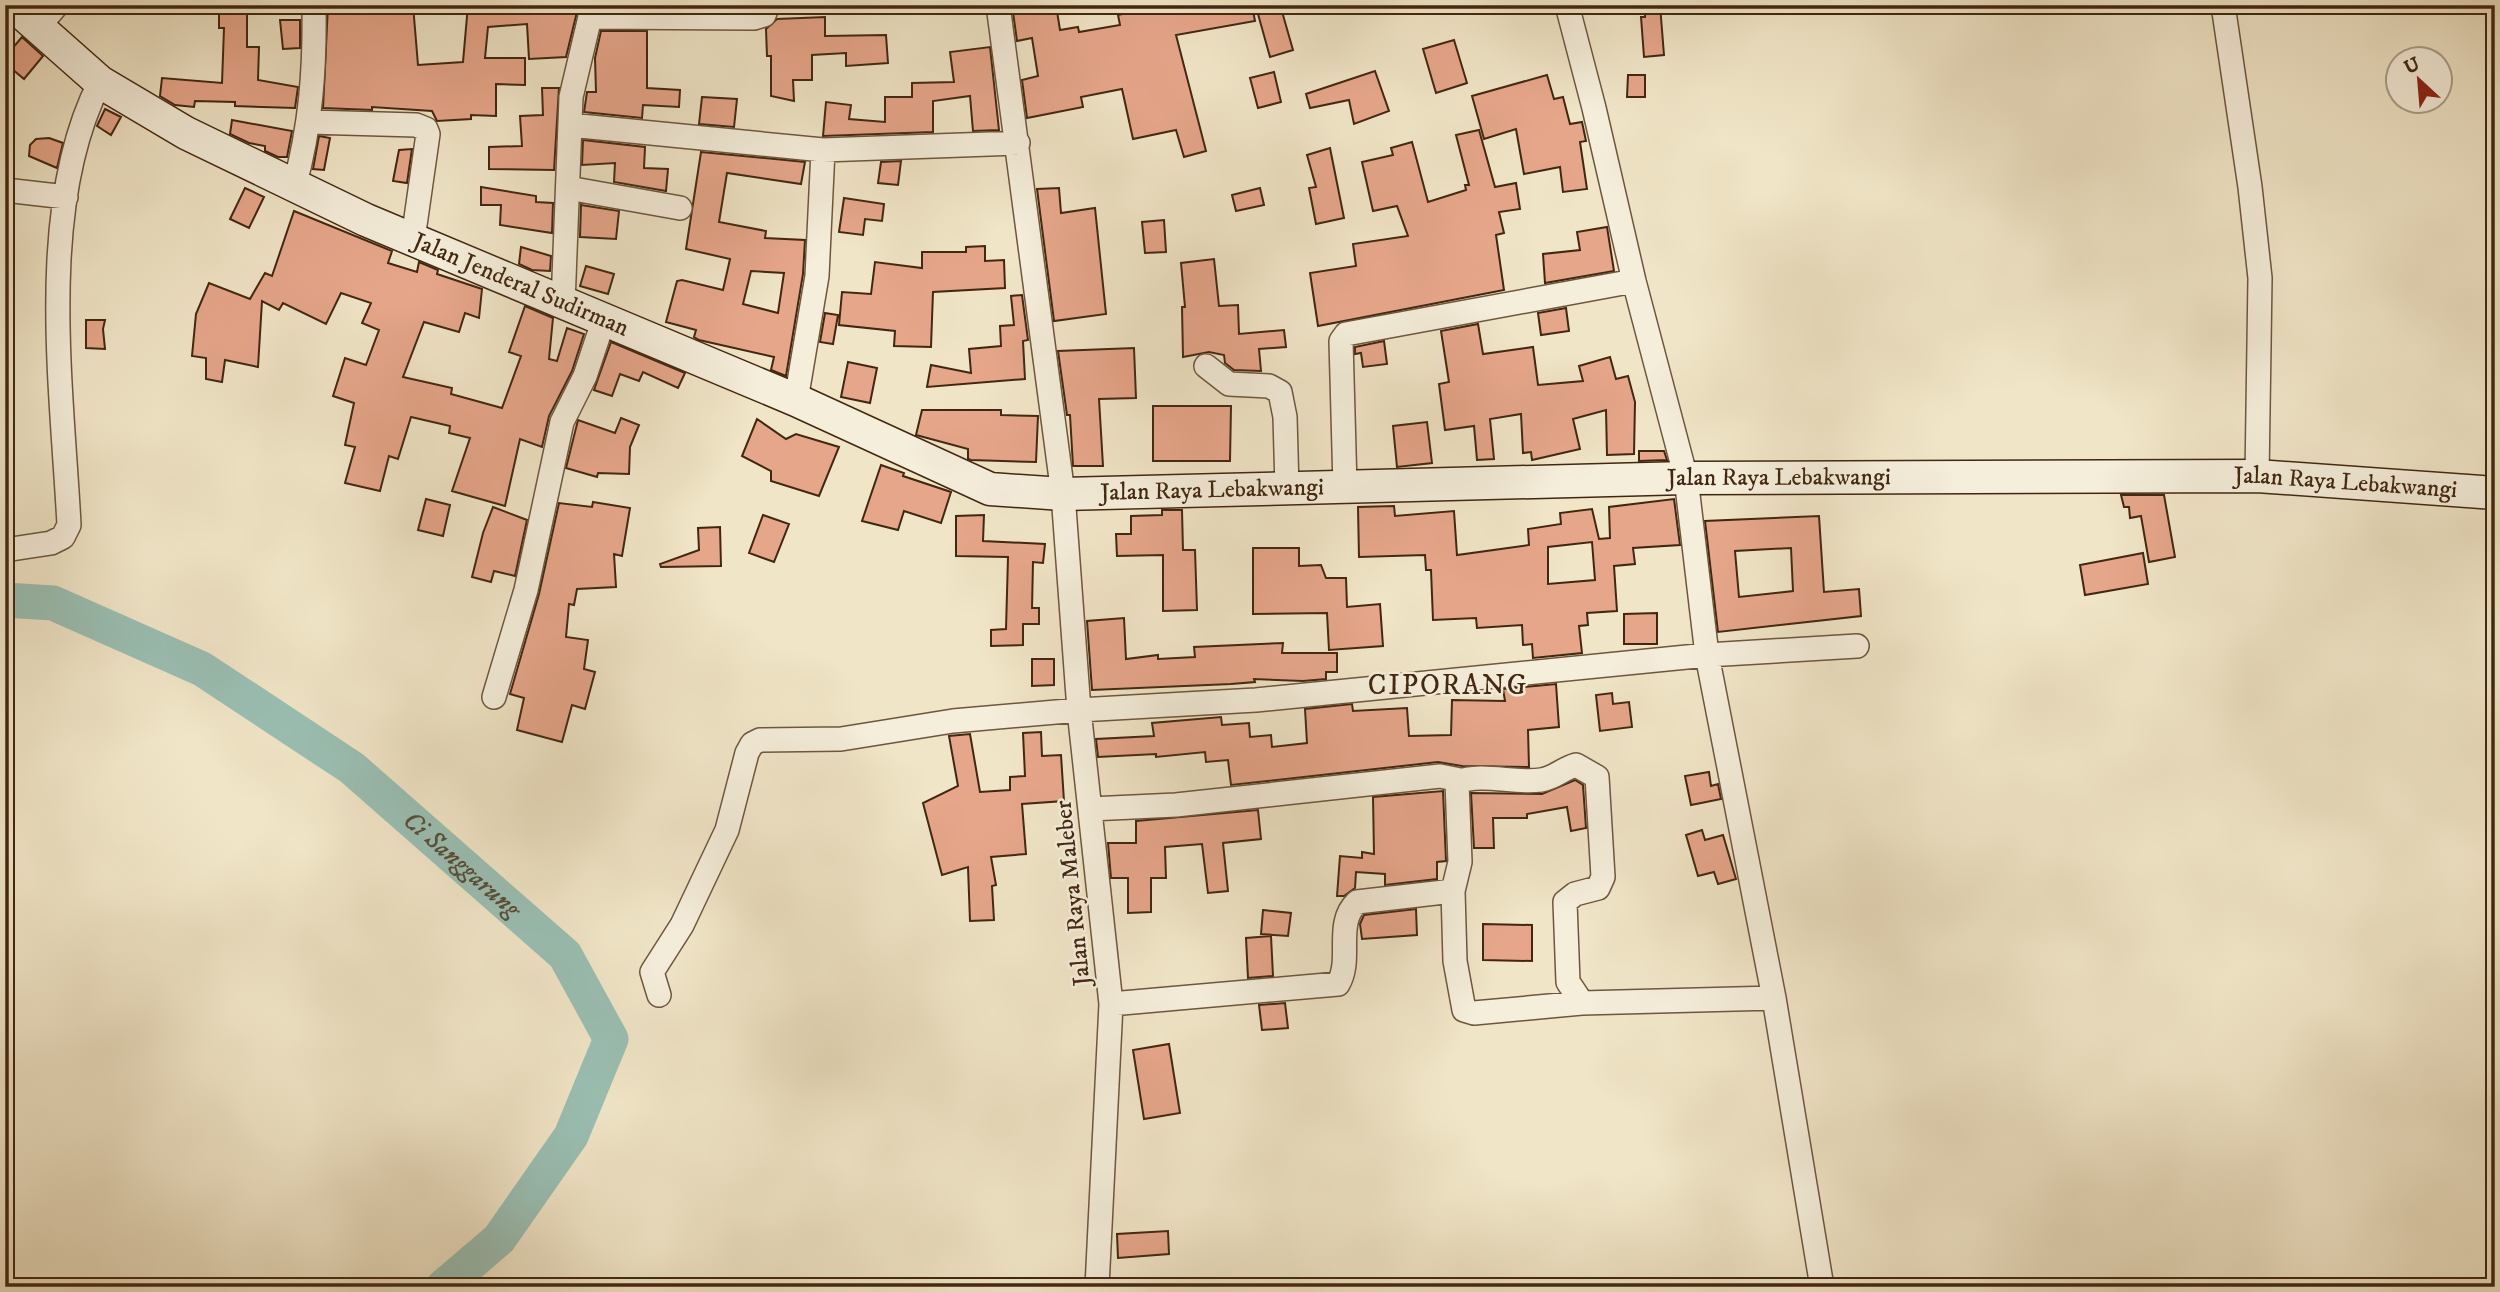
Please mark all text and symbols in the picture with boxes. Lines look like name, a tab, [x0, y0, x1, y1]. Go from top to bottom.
north arrow	[2384, 46, 2454, 116]
text: U	[2401, 52, 2424, 80]
street label: Jalan Jenderal Sudirman	[406, 226, 634, 344]
street label: Jalan Raya Lebakwangi	[2232, 461, 2458, 505]
street label: Jalan Raya Lebakwangi	[1665, 462, 1891, 494]
street label: Jalan Raya Lebakwangi	[1098, 472, 1324, 508]
district label: CIPORANG	[1368, 668, 1528, 703]
street label: Jalan Raya Maleber	[1048, 799, 1098, 989]
water label: Ci Sanggarung	[396, 804, 530, 927]

